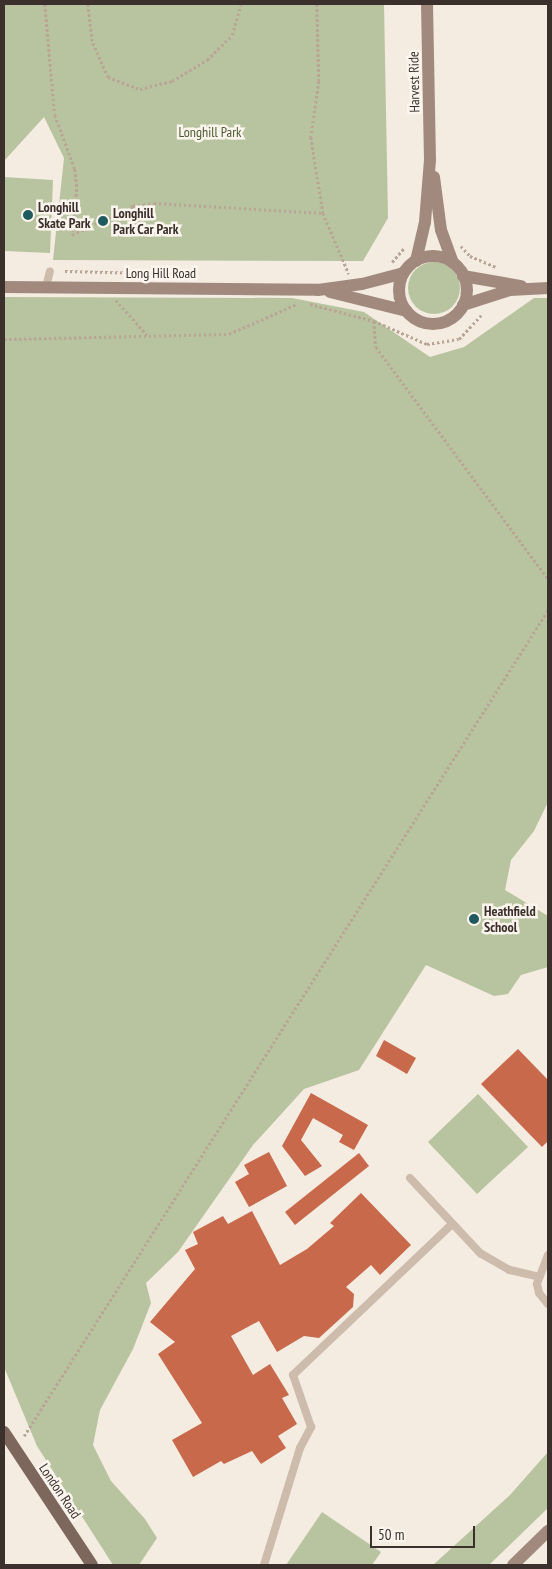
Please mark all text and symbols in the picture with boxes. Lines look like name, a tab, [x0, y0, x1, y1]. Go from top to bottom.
street label: Harvest Ride	[405, 51, 423, 113]
park label: Longhill Park	[179, 124, 241, 140]
place label: Longhill Skate Park	[38, 199, 91, 232]
place label: Longhill Park Car Park	[113, 205, 179, 238]
marker: Longhill Skate Park	[22, 209, 34, 221]
marker: Longhill Park Car Park	[97, 215, 109, 227]
street label: Long Hill Road	[126, 265, 196, 281]
place label: Heathfield School	[484, 903, 536, 936]
marker: Heathfield School	[468, 913, 480, 925]
street label: London Road	[36, 1460, 84, 1522]
scale bar	[372, 1516, 477, 1548]
text: 50 m	[378, 1525, 404, 1544]

